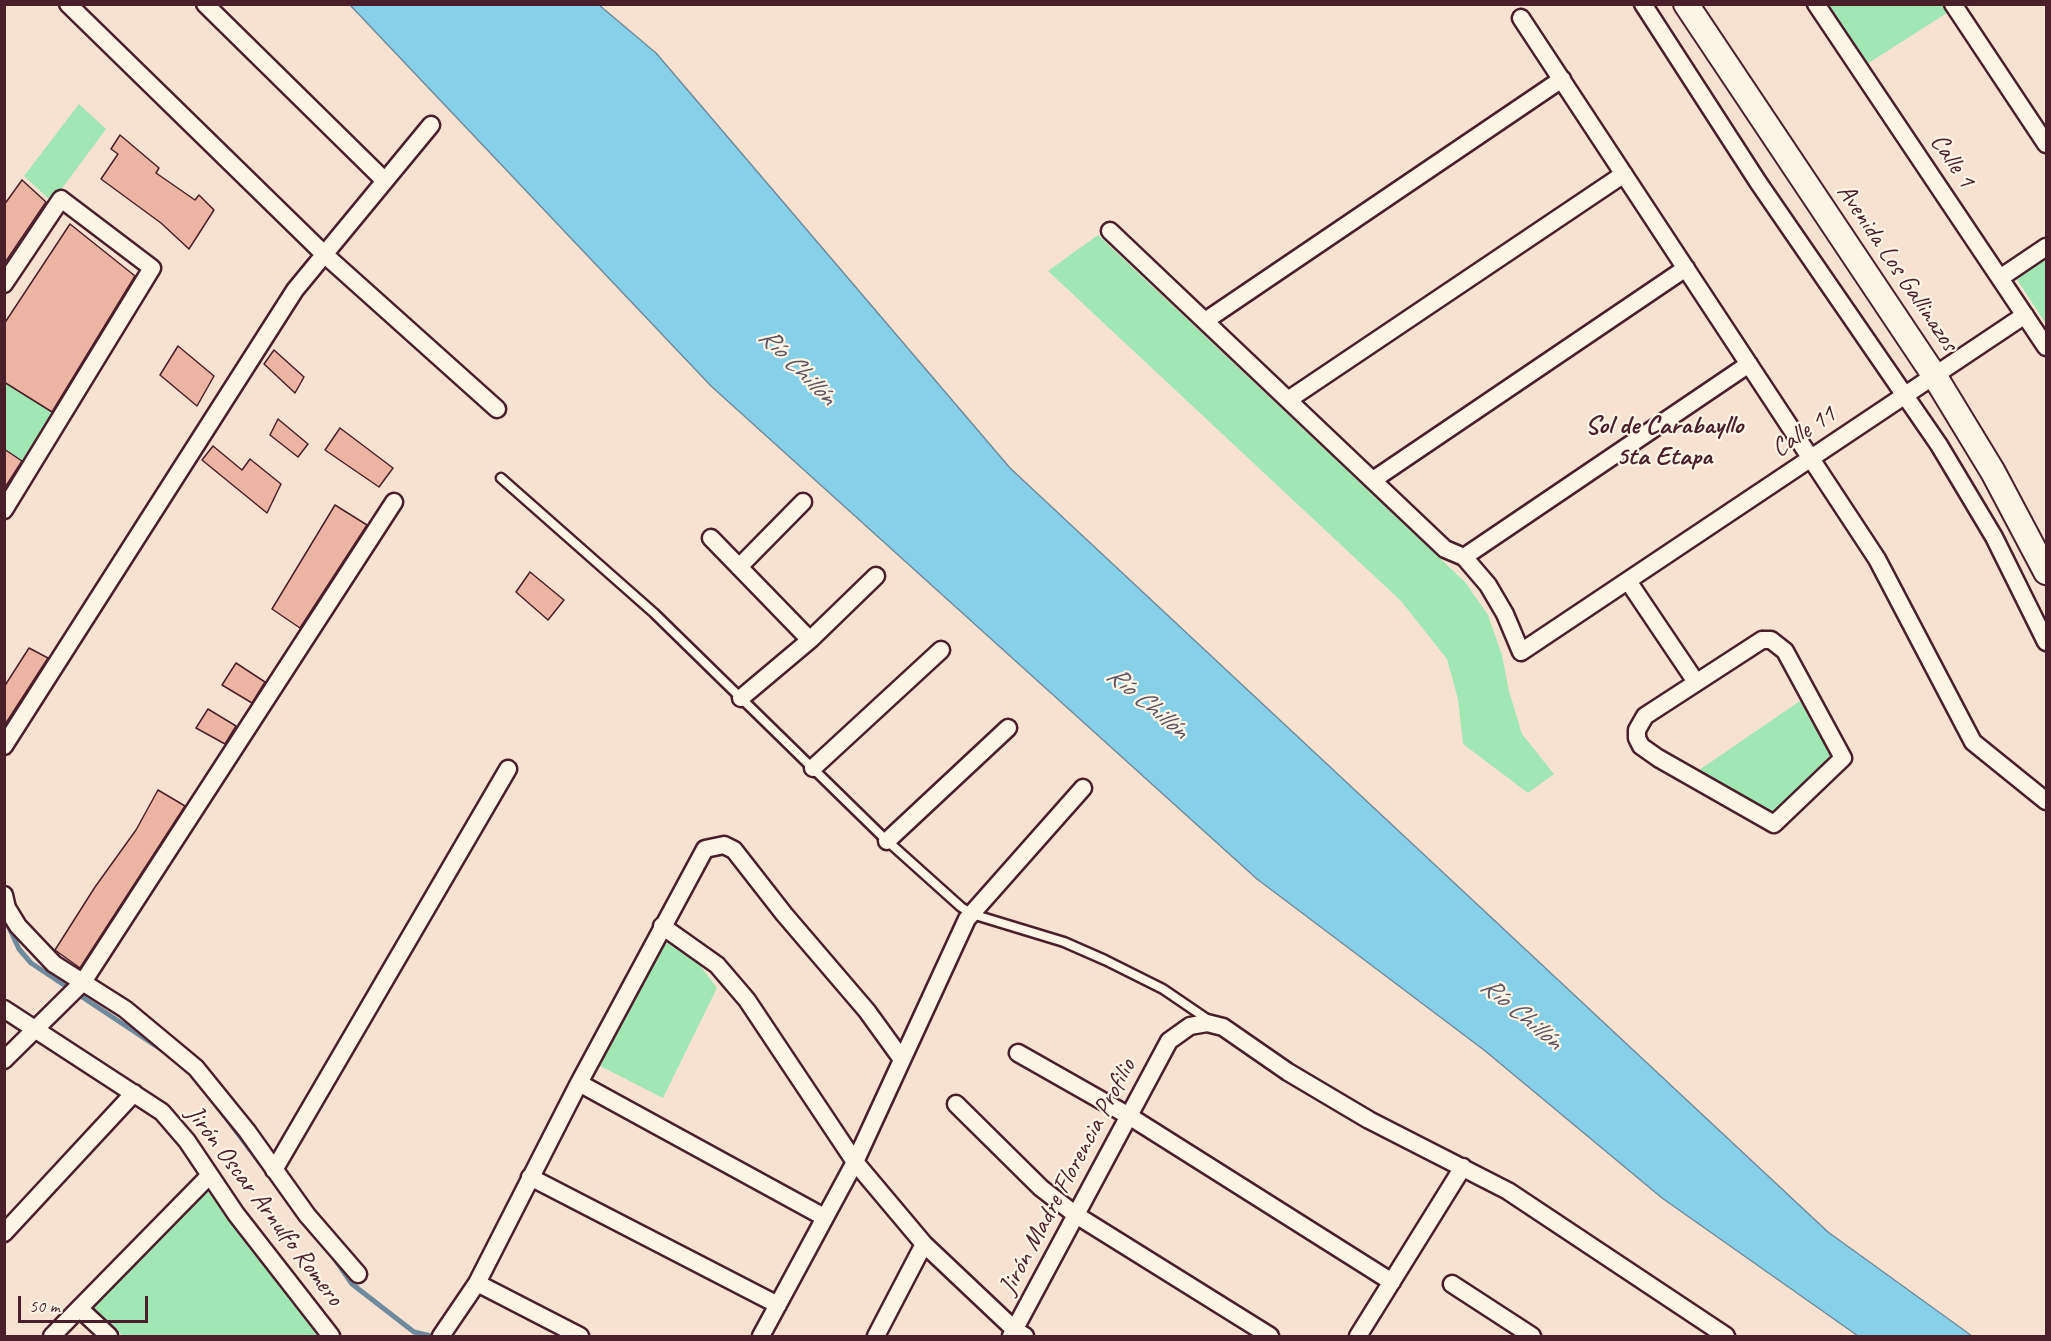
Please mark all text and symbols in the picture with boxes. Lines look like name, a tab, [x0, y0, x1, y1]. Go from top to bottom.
street label: Calle 1	[1923, 128, 1981, 194]
street label: Avenida Los Gallinazos	[1829, 178, 1965, 358]
water label: Río Chillón	[751, 321, 843, 413]
street label: Calle 11	[1766, 399, 1842, 465]
district label: Sol de Carabayllo 5ta Etapa	[1585, 410, 1743, 473]
water label: Río Chillón	[1100, 659, 1194, 747]
water label: Río Chillón	[1474, 970, 1568, 1058]
street label: Jirón Madre Florencia Profilio	[993, 1054, 1143, 1300]
street label: Jirón Oscar Arnulfo Romero	[178, 1100, 350, 1312]
scale bar	[21, 1284, 152, 1322]
text: 50 m	[29, 1295, 60, 1317]

